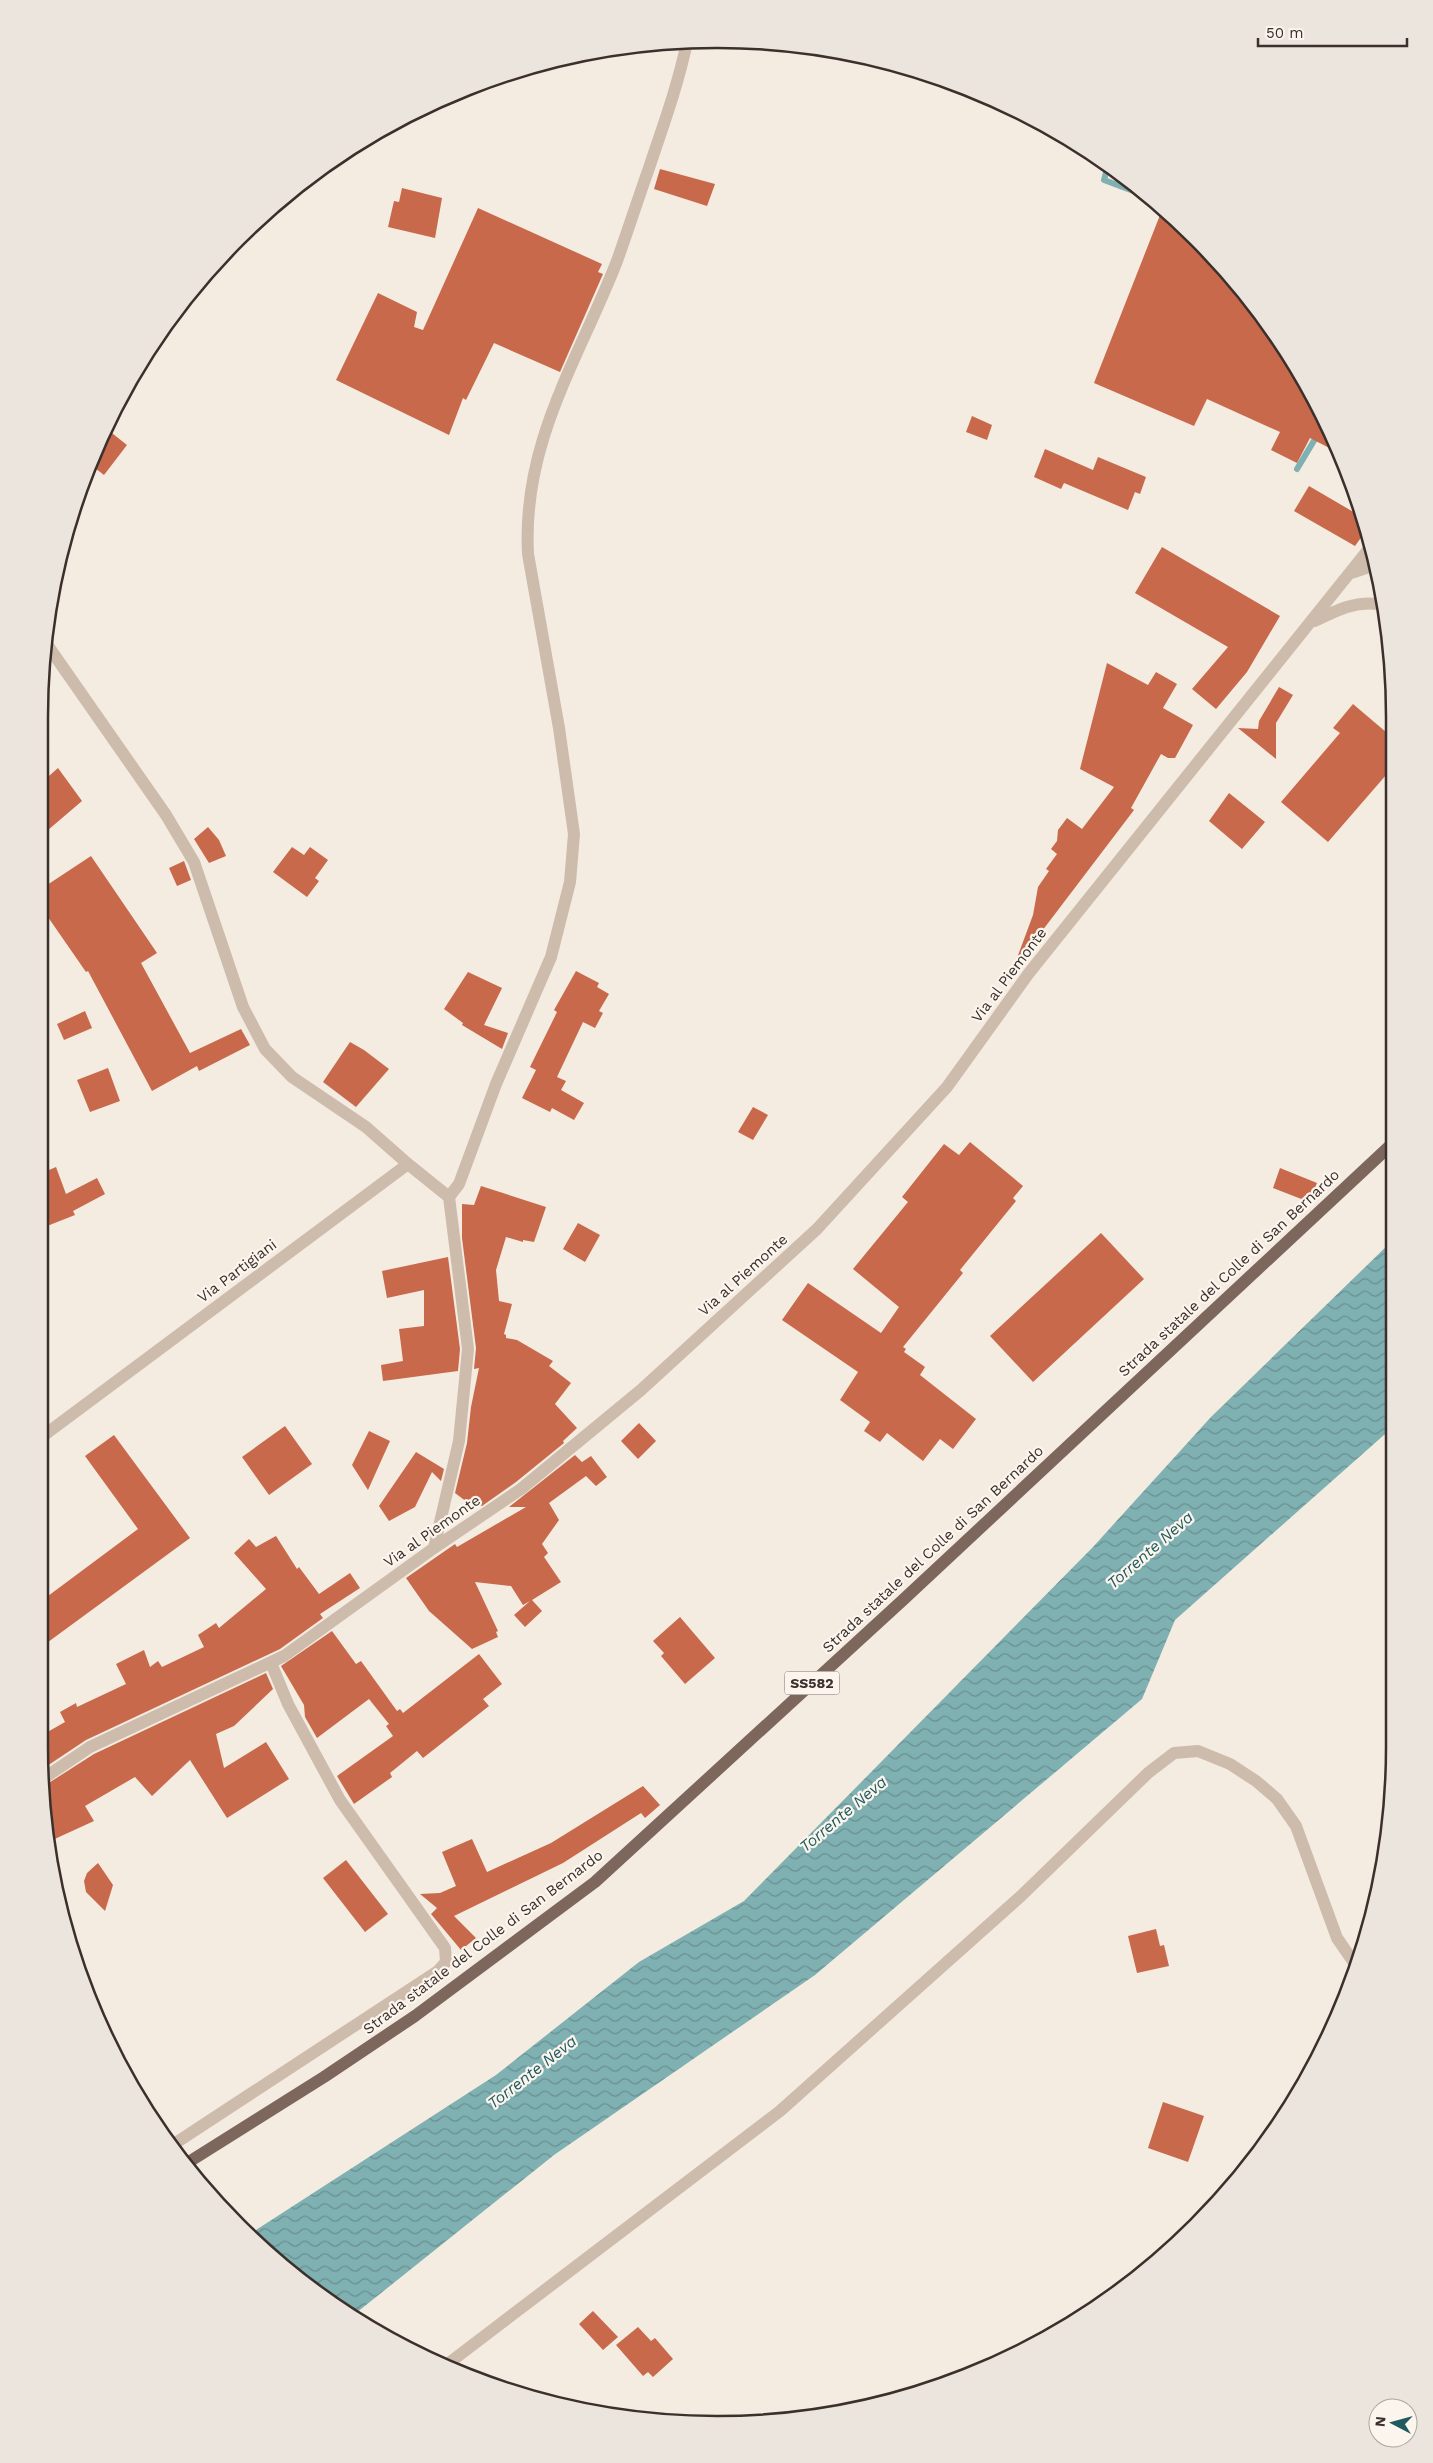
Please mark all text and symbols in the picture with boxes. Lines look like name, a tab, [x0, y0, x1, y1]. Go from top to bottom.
scale bar	[1258, 15, 1407, 47]
text: 50 m	[1266, 24, 1303, 42]
street label: Via al Piemonte	[968, 924, 1050, 1026]
street label: Strada statale del Colle di San Bernardo	[1115, 1166, 1343, 1380]
street label: Via al Piemonte	[695, 1230, 791, 1320]
street label: Via Partigiani	[194, 1235, 280, 1307]
street label: Strada statale del Colle di San Bernardo	[819, 1442, 1047, 1656]
street label: Via al Piemonte	[380, 1491, 484, 1571]
water label: Torrente Neva	[1103, 1507, 1197, 1592]
road number: SS582	[784, 1672, 840, 1695]
water label: Torrente Neva	[796, 1772, 890, 1856]
street label: Strada statale del Colle di San Bernardo	[360, 1846, 606, 2038]
water label: Torrente Neva	[484, 2031, 580, 2113]
north arrow	[1368, 2398, 1418, 2448]
text: N	[1372, 2416, 1389, 2428]

